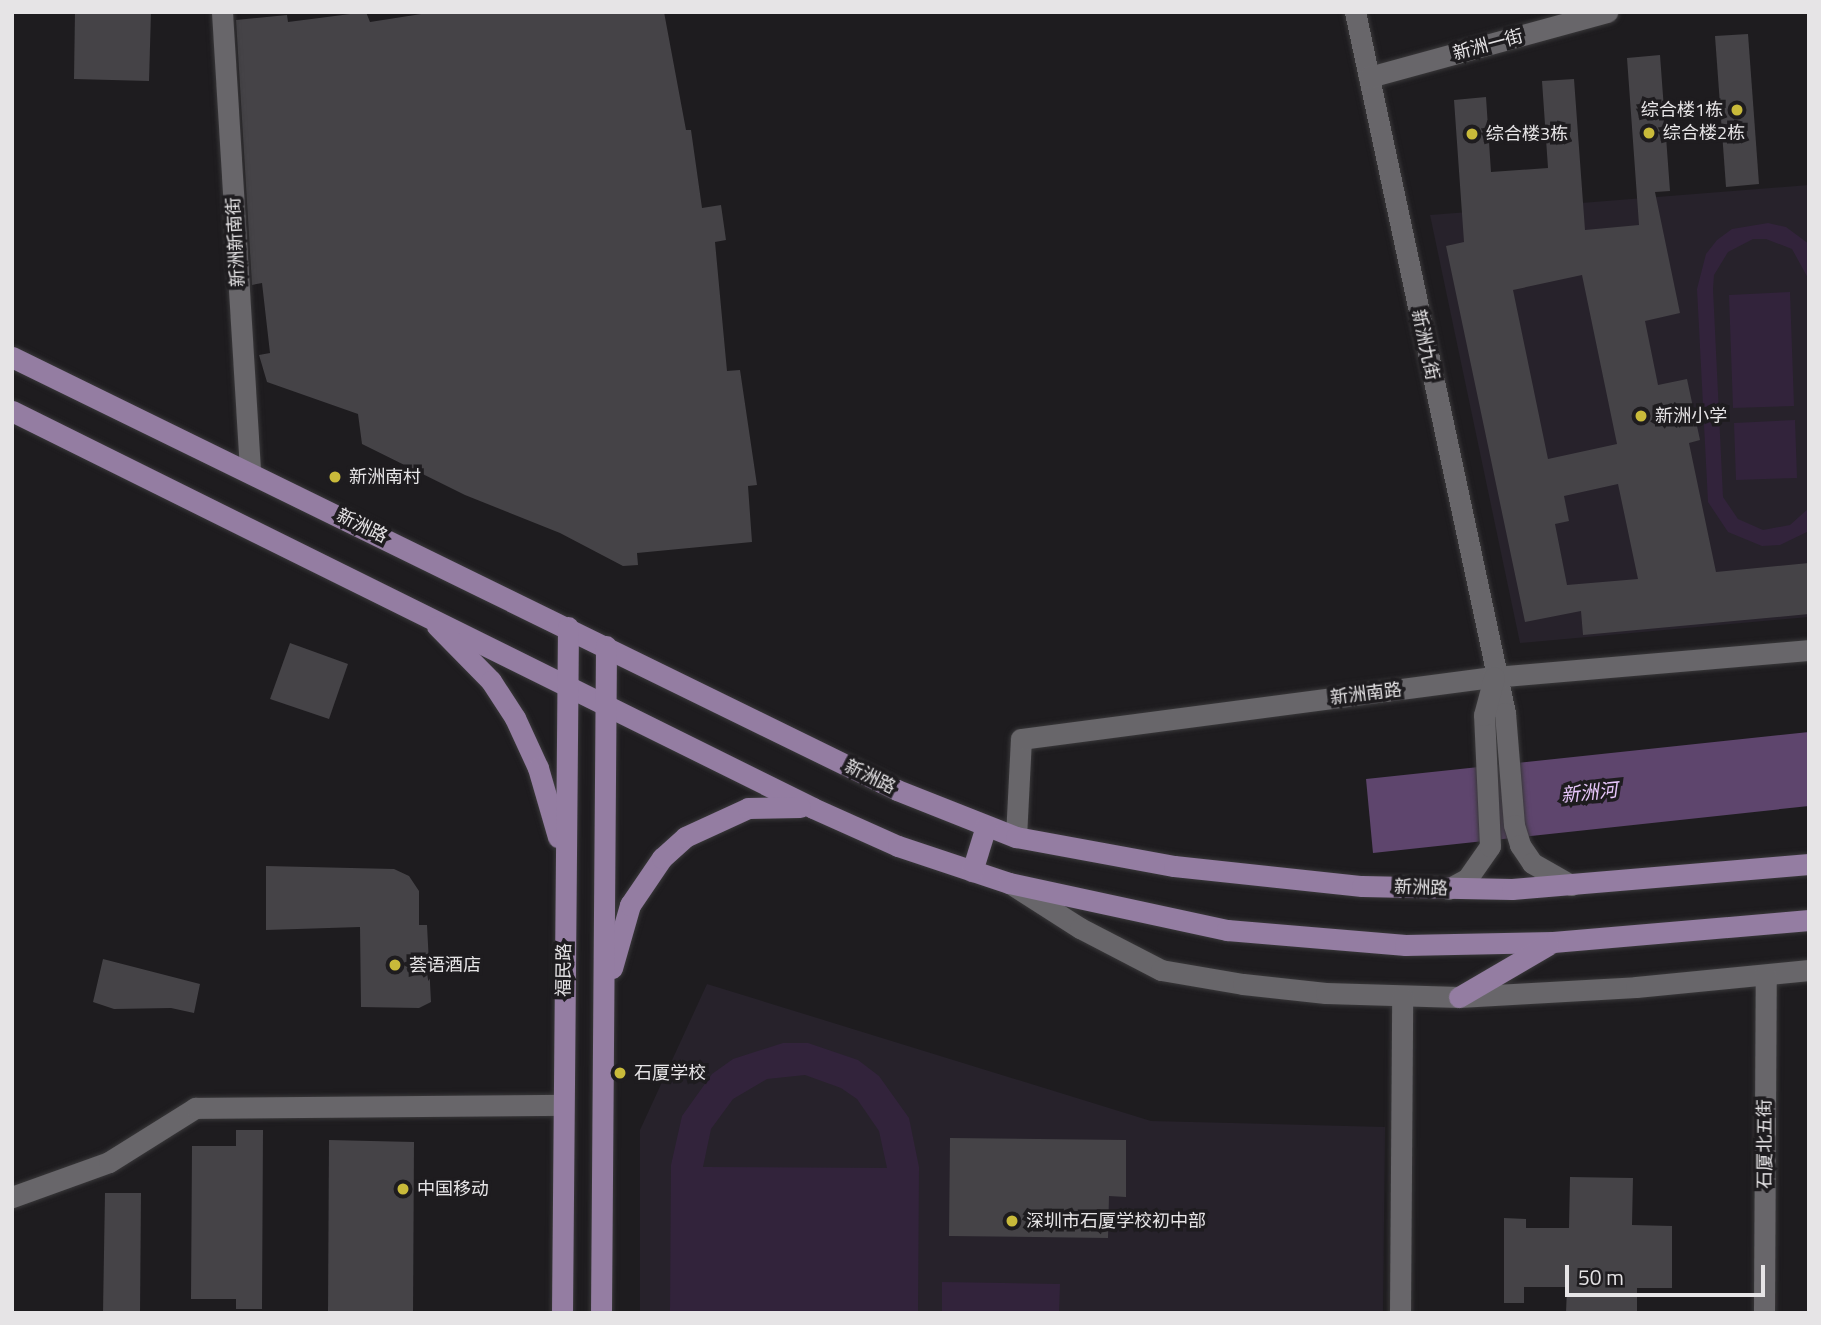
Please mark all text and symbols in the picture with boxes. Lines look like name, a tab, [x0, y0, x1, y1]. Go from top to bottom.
street label: 新洲一街	[1450, 25, 1526, 65]
place label: 综合楼1栋	[1641, 99, 1723, 121]
marker: 综合楼1栋	[1729, 102, 1745, 118]
place label: 综合楼2栋	[1663, 122, 1745, 144]
place label: 综合楼3栋	[1486, 123, 1568, 145]
marker: 综合楼2栋	[1641, 125, 1657, 141]
marker: 综合楼3栋	[1464, 126, 1480, 142]
street label: 新洲新南街	[223, 196, 249, 288]
street label: 新洲九街	[1407, 308, 1443, 382]
place label: 新洲小学	[1655, 405, 1727, 427]
marker: 新洲小学	[1633, 408, 1649, 424]
place label: 新洲南村	[349, 466, 421, 488]
marker: 新洲南村	[327, 469, 343, 485]
street label: 新洲路	[333, 504, 391, 548]
street label: 新洲南路	[1329, 679, 1403, 709]
street label: 新洲路	[841, 755, 899, 799]
water label: 新洲河	[1559, 778, 1619, 806]
street label: 新洲路	[1394, 876, 1448, 900]
street label: 福民路	[553, 943, 575, 997]
place label: 荟语酒店	[409, 954, 481, 976]
marker: 荟语酒店	[387, 957, 403, 973]
place label: 石厦学校	[634, 1062, 706, 1084]
marker: 石厦学校	[612, 1065, 628, 1081]
street label: 石厦北五街	[1754, 1099, 1776, 1189]
place label: 中国移动	[417, 1178, 489, 1200]
marker: 中国移动	[395, 1181, 411, 1197]
place label: 深圳市石厦学校初中部	[1026, 1210, 1206, 1232]
marker: 深圳市石厦学校初中部	[1004, 1213, 1020, 1229]
scale bar	[1569, 1252, 1769, 1296]
text: 50 m	[1578, 1261, 1624, 1293]

